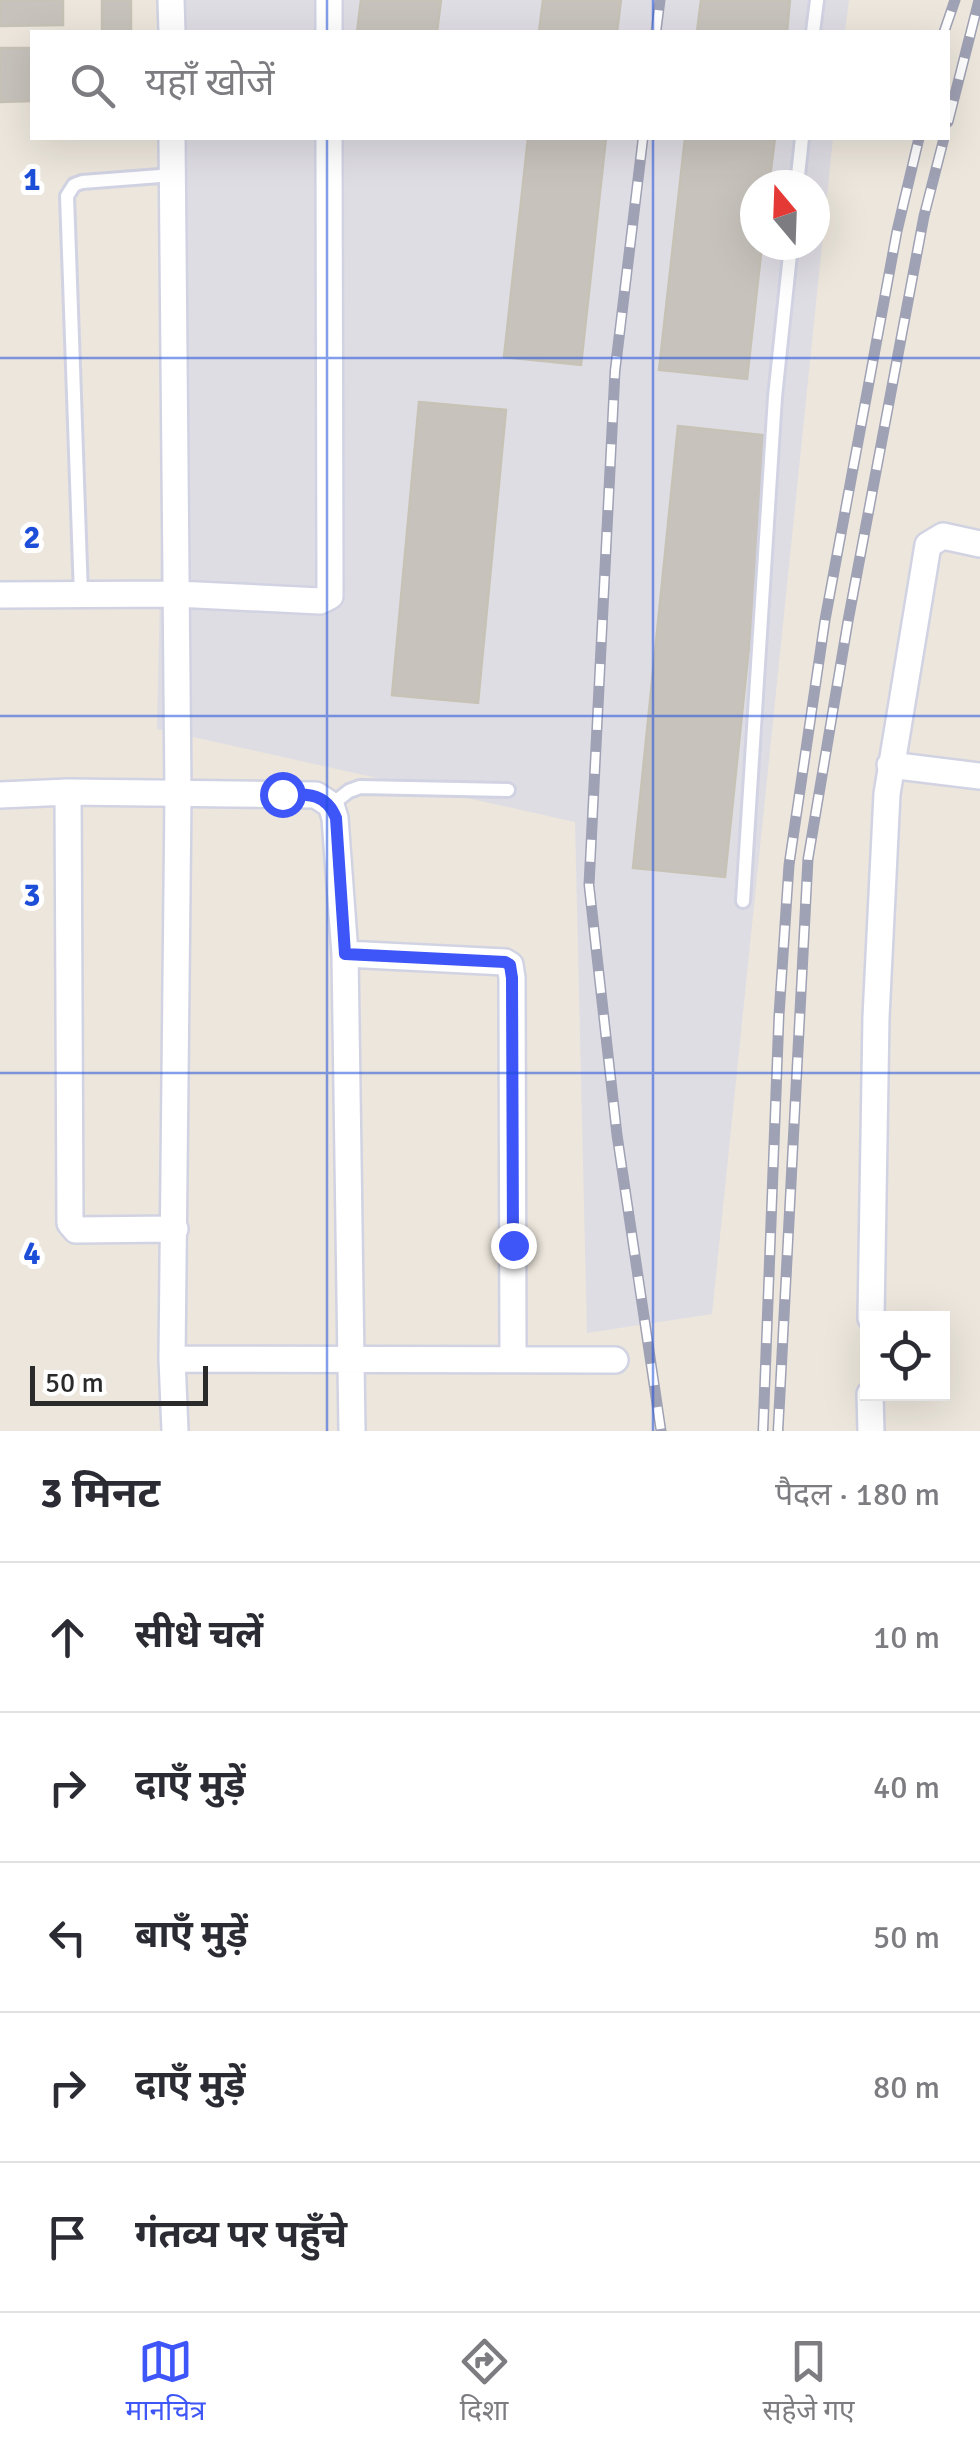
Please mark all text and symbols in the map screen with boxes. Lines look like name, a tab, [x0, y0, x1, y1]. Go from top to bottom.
search box	[30, 30, 950, 140]
icon: search	[65, 58, 120, 113]
text: यहाँ खोजें	[145, 59, 275, 106]
text: 1	[23, 160, 41, 199]
north arrow	[740, 170, 830, 260]
text: 2	[23, 518, 41, 557]
route start	[260, 772, 306, 818]
text: 3	[23, 876, 41, 915]
route end	[491, 1223, 537, 1269]
text: 4	[23, 1234, 41, 1273]
map controls	[860, 1311, 950, 1401]
button: locate	[860, 1311, 950, 1401]
scale bar	[30, 1361, 208, 1406]
text: 50 m	[45, 1366, 104, 1400]
text: 3 मिनट	[40, 1468, 160, 1519]
text: पैदल · 180 m	[775, 1475, 940, 1514]
icon: ahead	[40, 1610, 95, 1665]
text: सीधे चलें	[135, 1611, 263, 1658]
text: 10 m	[873, 1618, 940, 1657]
icon: right	[40, 1760, 95, 1815]
text: दाएँ मुड़ें	[135, 1761, 245, 1808]
text: 40 m	[873, 1768, 940, 1807]
icon: left	[40, 1910, 95, 1965]
text: बाएँ मुड़ें	[135, 1911, 248, 1958]
text: 50 m	[873, 1918, 940, 1957]
icon: right	[40, 2060, 95, 2115]
text: दाएँ मुड़ें	[135, 2061, 245, 2108]
text: 80 m	[873, 2068, 940, 2107]
icon: arrive	[40, 2210, 95, 2265]
text: गंतव्य पर पहुँचे	[135, 2211, 347, 2258]
tab: मानचित्र	[125, 2334, 206, 2431]
tab: दिशा	[457, 2334, 512, 2431]
tab: सहेजे गए	[762, 2334, 854, 2431]

